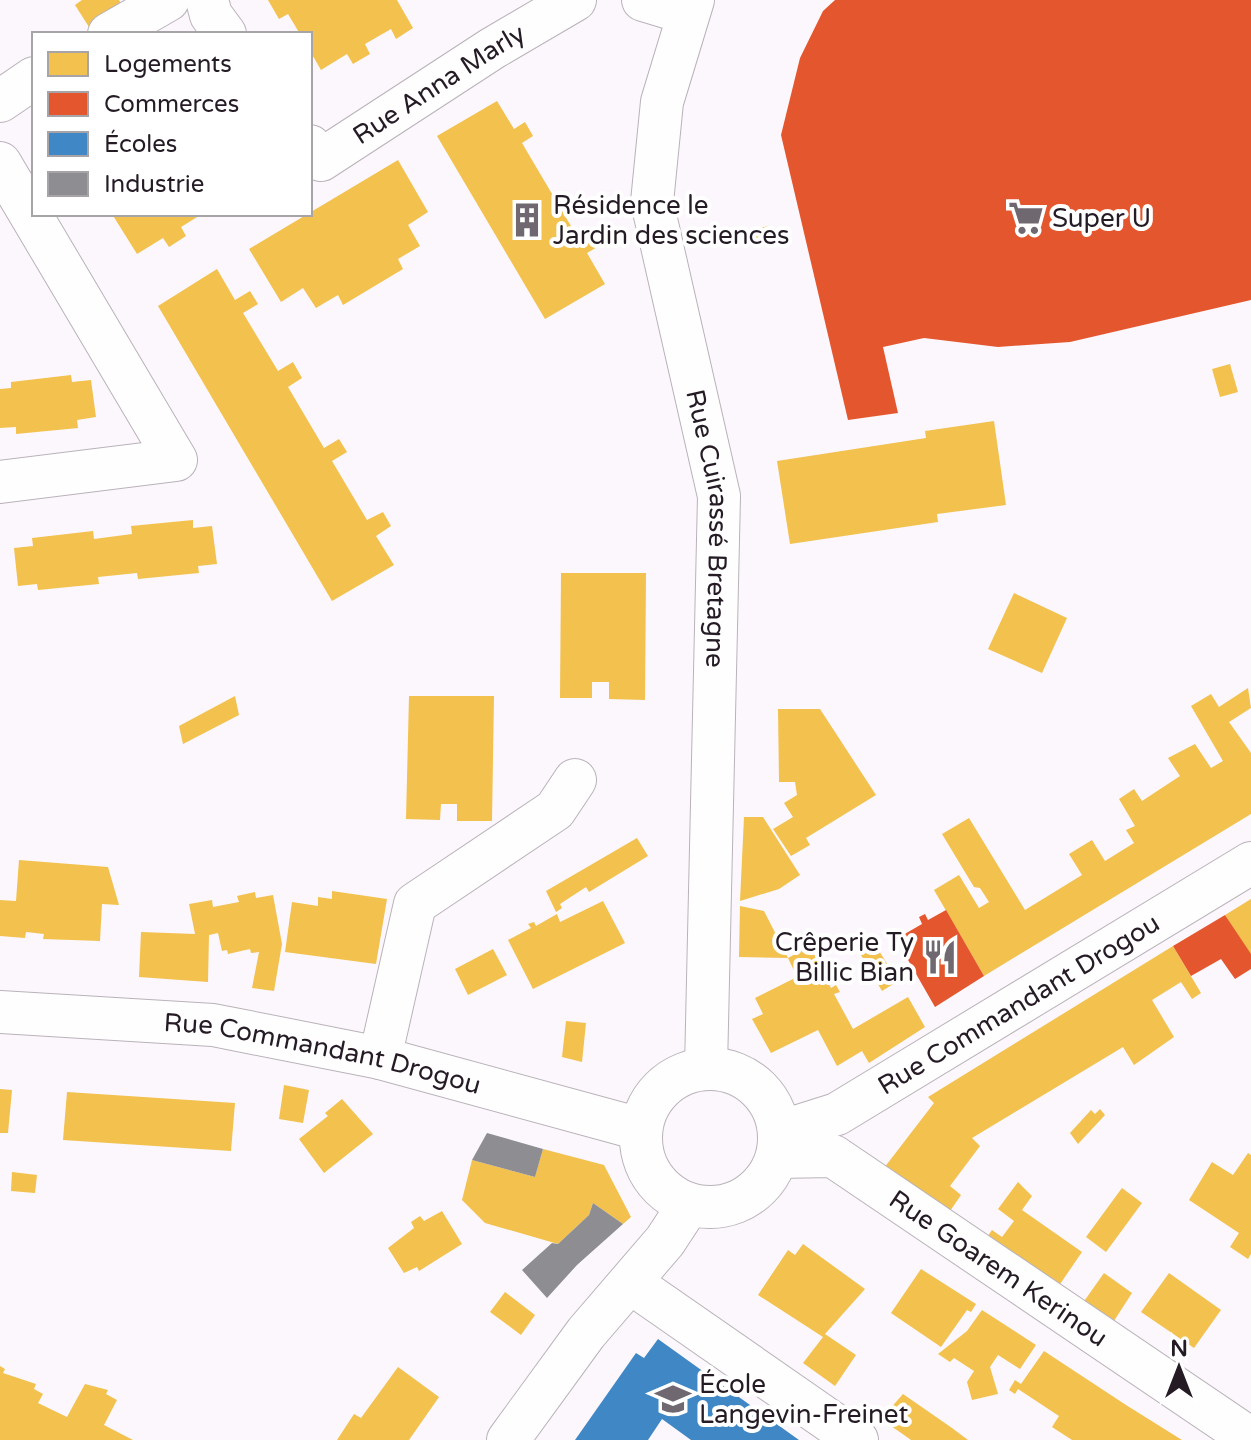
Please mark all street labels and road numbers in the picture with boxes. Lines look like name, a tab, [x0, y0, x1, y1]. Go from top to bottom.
street label: Rue Anna Marly	[347, 18, 531, 151]
street label: Rue Cuirassé Bretagne	[679, 386, 734, 668]
street label: Rue Commandant Drogou	[872, 907, 1165, 1102]
street label: Rue Commandant Drogou	[163, 1007, 484, 1101]
street label: Rue Goarem Kerinou	[883, 1184, 1113, 1353]

